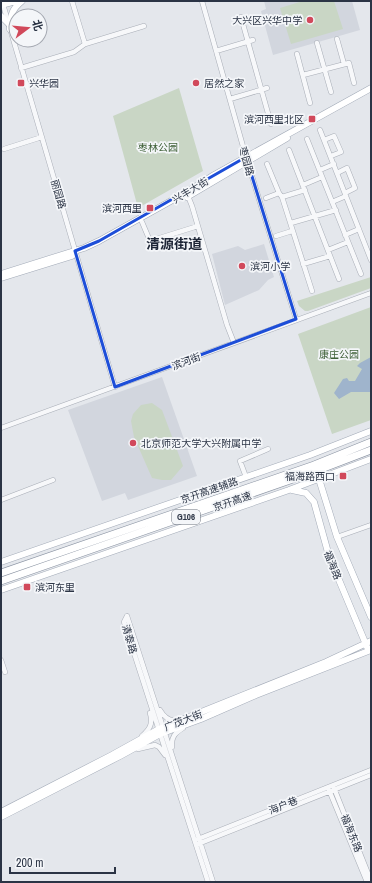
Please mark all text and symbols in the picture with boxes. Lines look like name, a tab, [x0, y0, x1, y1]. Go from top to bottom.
north arrow	[8, 8, 48, 48]
place label: 大兴区兴华中学	[232, 14, 302, 27]
marker: 大兴区兴华中学	[305, 15, 315, 25]
text: 北	[29, 18, 46, 32]
place label: 兴华园	[29, 77, 59, 90]
place label: 居然之家	[204, 77, 245, 90]
marker: 兴华园	[16, 78, 26, 88]
marker: 居然之家	[191, 78, 201, 88]
place label: 滨河西里北区	[244, 113, 304, 126]
marker: 滨河西里北区	[307, 114, 317, 124]
park label: 枣林公园	[137, 141, 178, 154]
street label: 枣园路	[236, 144, 257, 177]
street label: 兴丰大街	[170, 175, 211, 206]
street label: 丽园路	[48, 178, 69, 210]
place label: 滨河西里	[102, 202, 142, 215]
marker: 滨河西里	[145, 203, 155, 213]
district label: 清源街道	[146, 235, 202, 253]
place label: 滨河小学	[250, 260, 290, 273]
marker: 滨河小学	[237, 261, 247, 271]
park label: 康庄公园	[319, 348, 359, 361]
street label: 滨河街	[170, 350, 203, 373]
place label: 北京师范大学大兴附属中学	[141, 437, 261, 450]
marker: 北京师范大学大兴附属中学	[128, 438, 138, 448]
place label: 福海路西口	[285, 470, 335, 483]
marker: 福海路西口	[338, 471, 348, 481]
street label: 京开高速辅路	[179, 475, 239, 505]
street label: 京开高速	[211, 489, 253, 513]
road number: G106	[172, 510, 200, 524]
street label: 福海路	[321, 549, 344, 582]
place label: 滨河东里	[35, 581, 75, 594]
marker: 滨河东里	[22, 582, 32, 592]
street label: 清泰路	[119, 623, 140, 655]
street label: 广茂大街	[162, 707, 204, 734]
street label: 海户巷	[267, 794, 300, 817]
street label: 福海东路	[338, 812, 365, 854]
scale bar	[10, 849, 115, 875]
text: 200 m	[16, 855, 43, 871]

